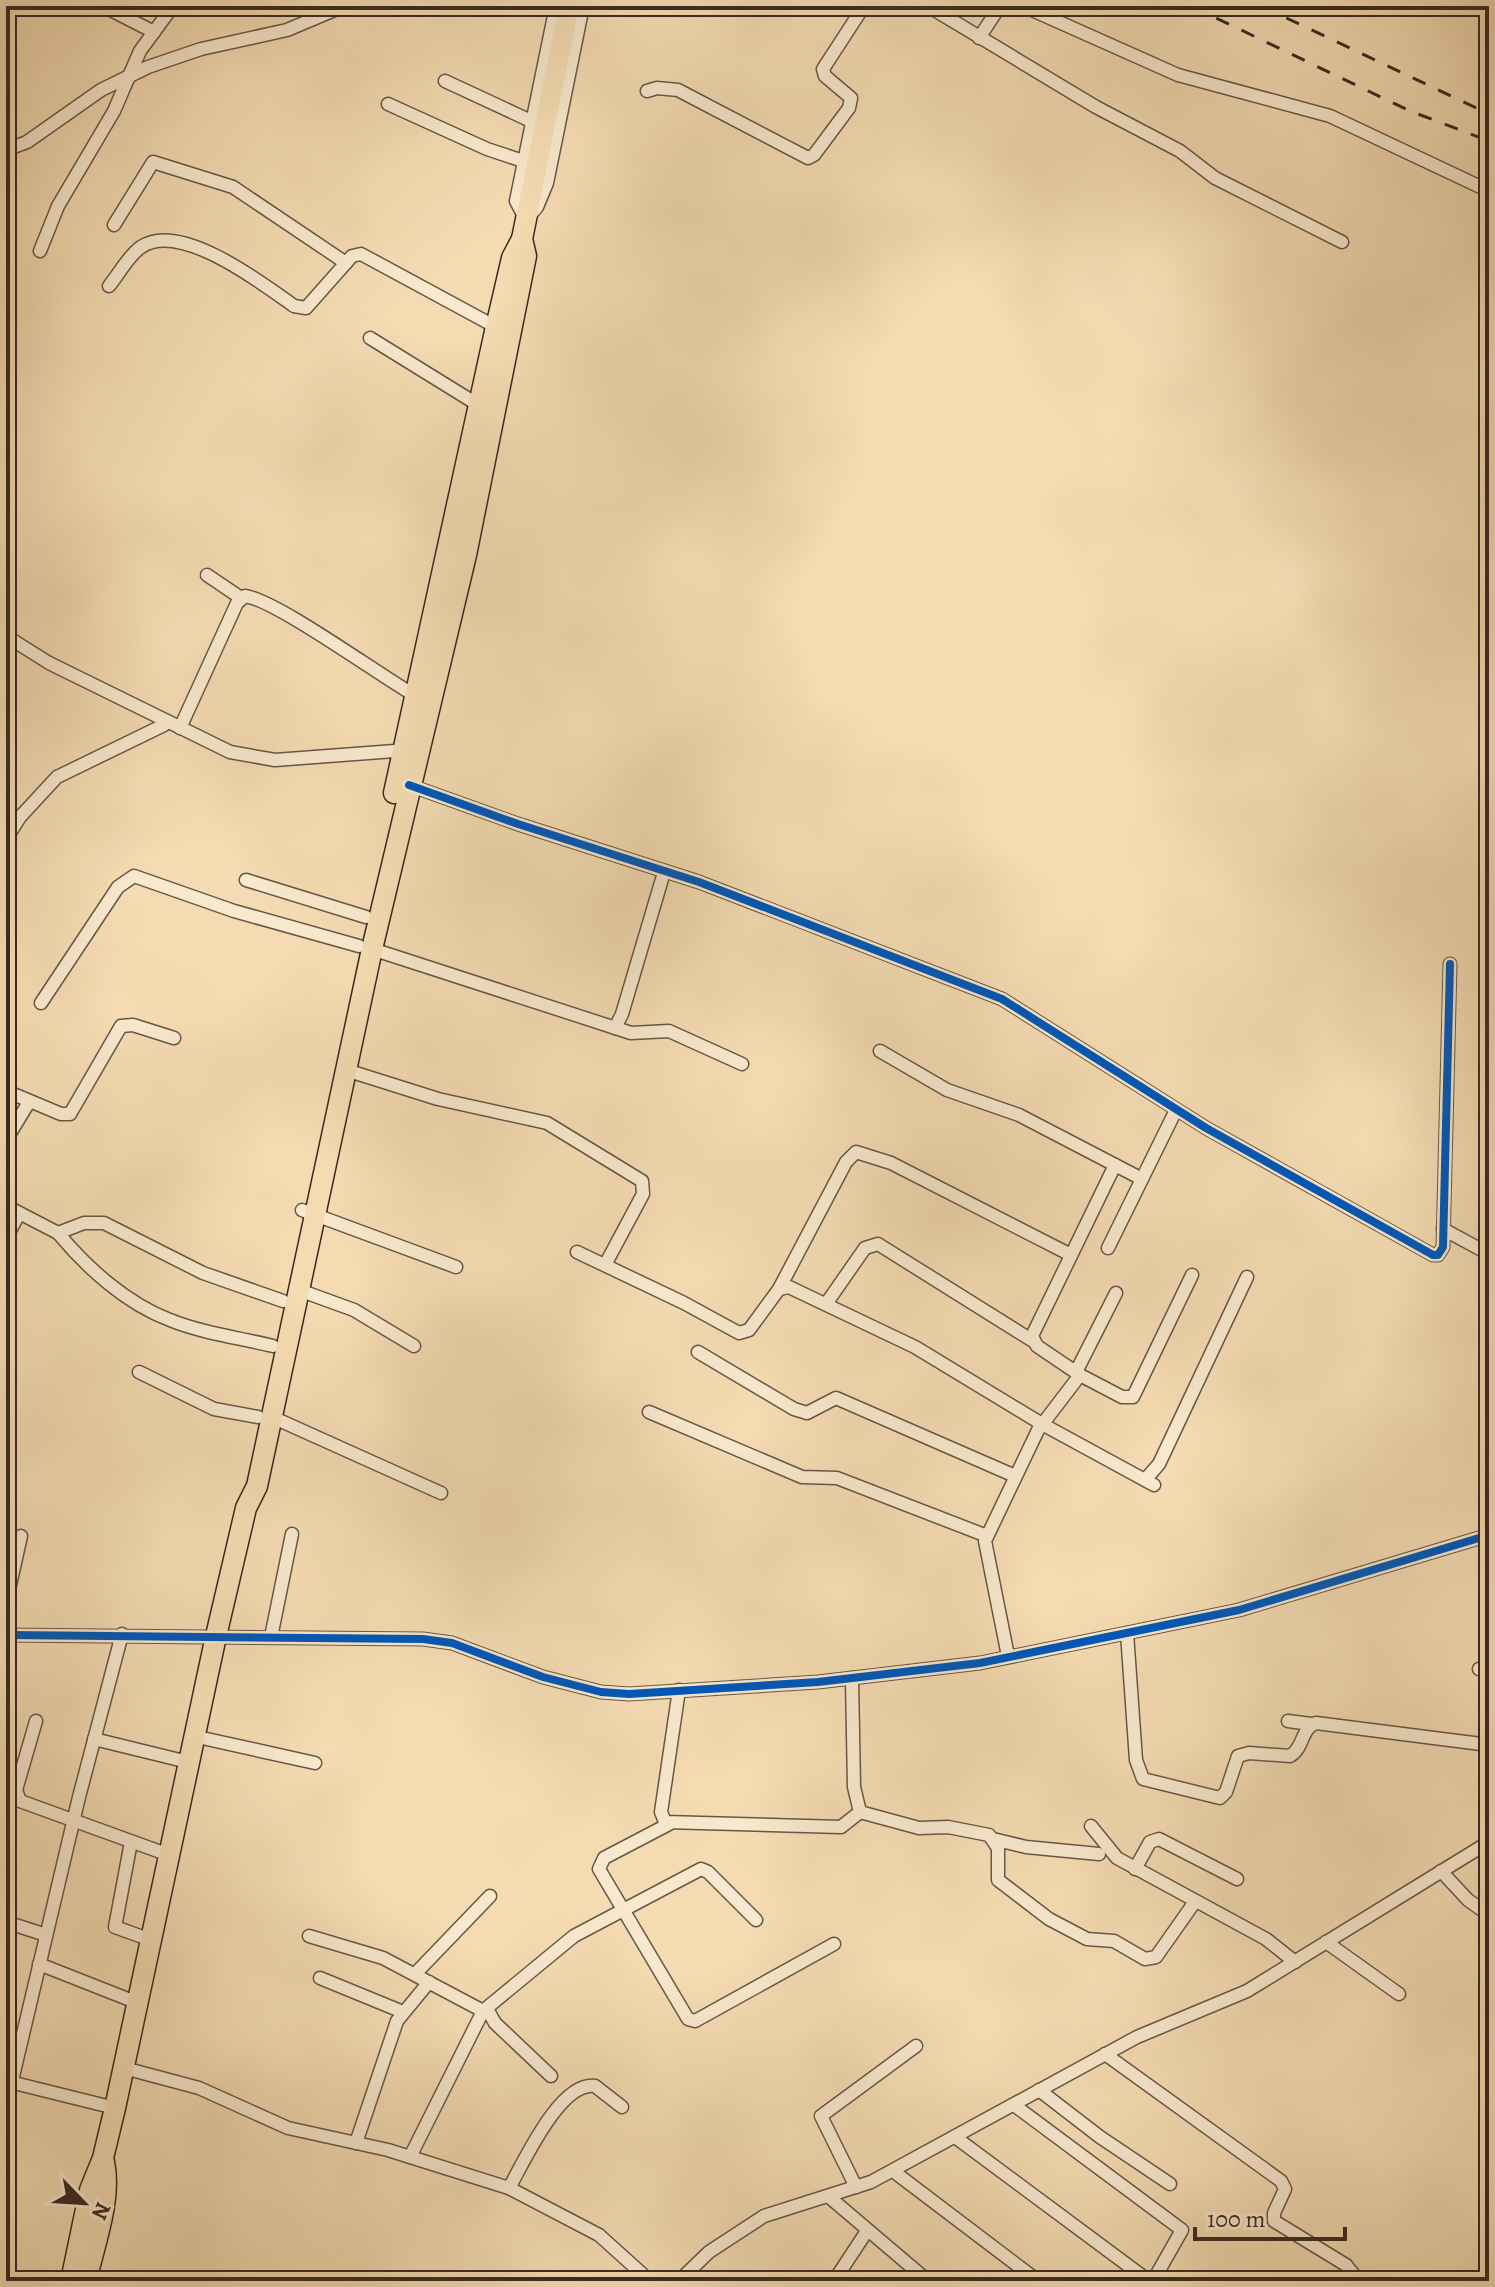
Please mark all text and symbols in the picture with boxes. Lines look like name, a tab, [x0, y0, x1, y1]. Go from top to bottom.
north arrow	[44, 2163, 124, 2243]
scale bar	[1195, 2191, 1345, 2241]
text: N	[84, 2197, 118, 2225]
text: 100 m	[1207, 2203, 1266, 2235]

